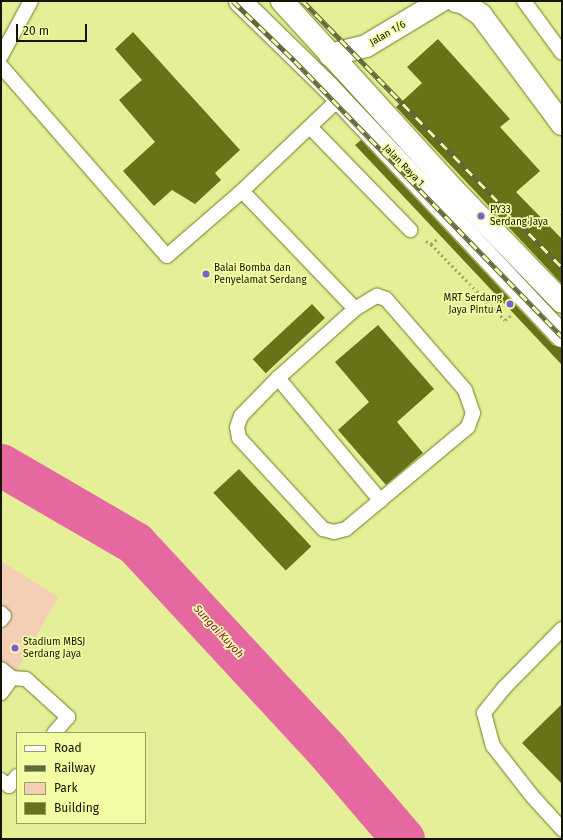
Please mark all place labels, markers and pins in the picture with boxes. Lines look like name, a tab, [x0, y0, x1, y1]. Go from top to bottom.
place label: PY33 Serdang Jaya	[490, 204, 548, 228]
marker: PY33 Serdang Jaya	[475, 210, 487, 222]
place label: Balai Bomba dan Penyelamat Serdang	[214, 262, 307, 286]
marker: Balai Bomba dan Penyelamat Serdang	[201, 269, 211, 279]
place label: MRT Serdang Jaya Pintu A	[444, 292, 502, 316]
marker: MRT Serdang Jaya Pintu A	[505, 299, 515, 309]
place label: Stadium MBSJ Serdang Jaya	[23, 636, 85, 660]
marker: Stadium MBSJ Serdang Jaya	[10, 643, 20, 653]

